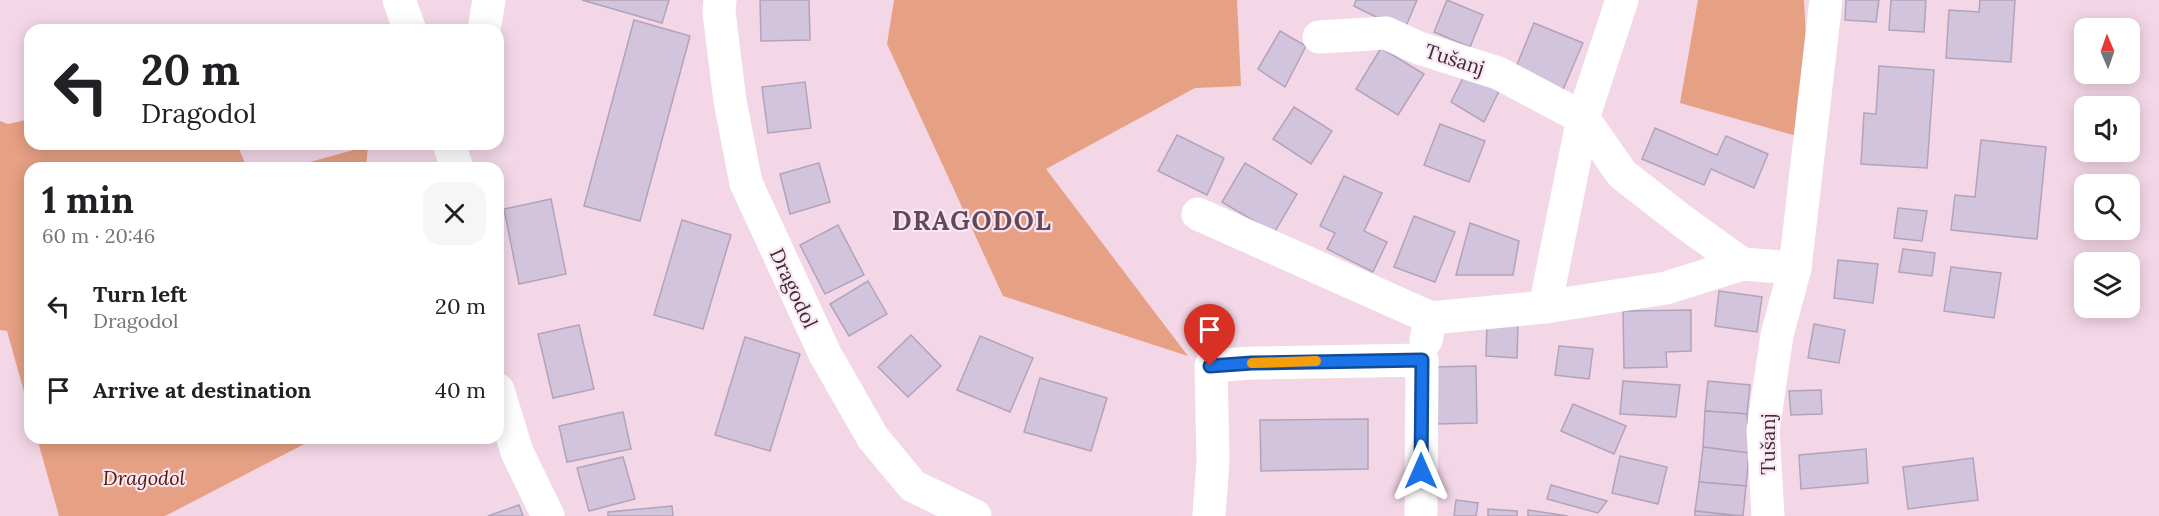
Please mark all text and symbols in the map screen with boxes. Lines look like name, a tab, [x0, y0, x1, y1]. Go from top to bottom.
north arrow	[2074, 18, 2140, 84]
map controls	[2074, 18, 2140, 318]
street label: Tušanj	[1422, 38, 1488, 80]
text: 20 m	[141, 43, 240, 97]
icon: left	[42, 48, 120, 126]
text: Dragodol	[141, 96, 256, 130]
button: sound	[2074, 96, 2140, 162]
button: search	[2074, 174, 2140, 240]
text: 1 min	[42, 177, 134, 223]
button: close	[423, 182, 486, 245]
district label: DRAGODOL	[892, 204, 1052, 237]
text: 60 m · 20:46	[42, 223, 155, 248]
street label: Dragodol	[765, 244, 823, 332]
button: layers	[2074, 252, 2140, 318]
text: Turn left	[93, 280, 187, 308]
icon: left	[42, 290, 75, 323]
text: 20 m	[435, 292, 486, 320]
pin	[1184, 304, 1235, 366]
text: Dragodol	[93, 308, 179, 333]
icon: arrive	[1193, 313, 1226, 346]
icon: arrive	[42, 374, 75, 407]
text: Arrive at destination	[93, 376, 311, 404]
text: 40 m	[435, 376, 486, 404]
street label: Tušanj	[1755, 413, 1780, 475]
position arrow	[1389, 439, 1453, 503]
park label: Dragodol	[103, 465, 186, 490]

